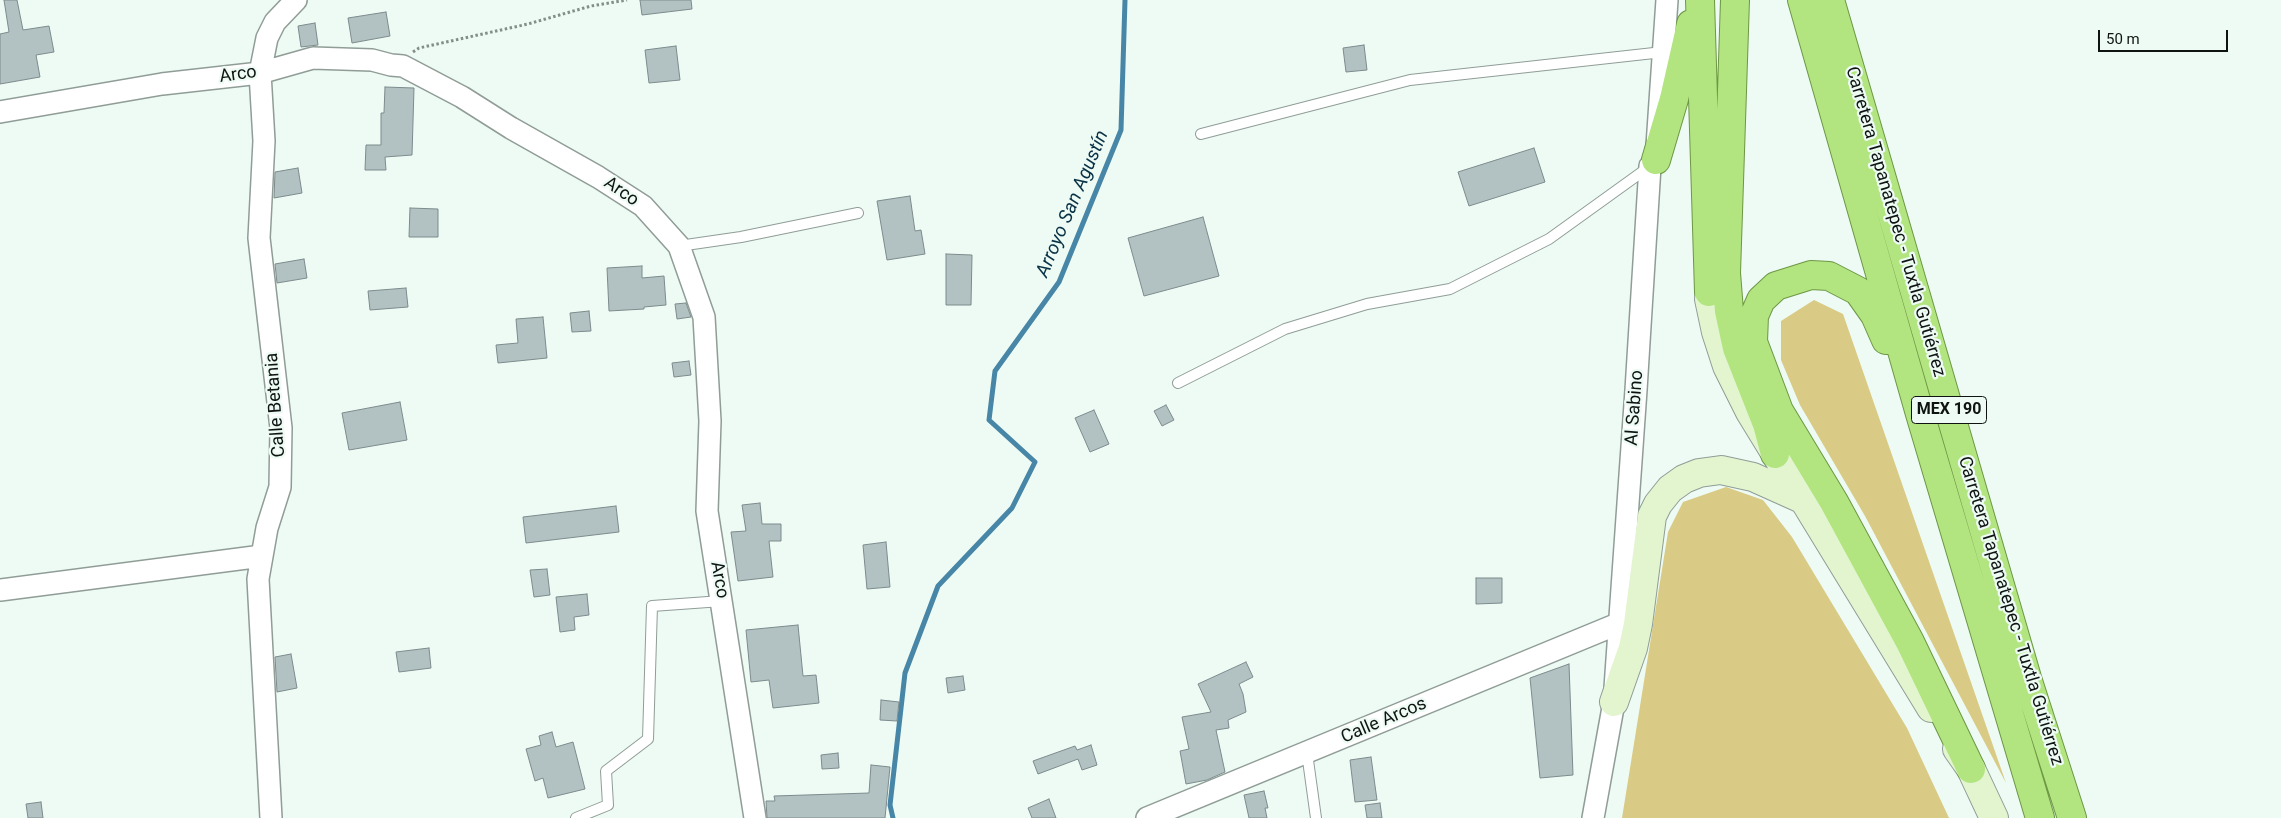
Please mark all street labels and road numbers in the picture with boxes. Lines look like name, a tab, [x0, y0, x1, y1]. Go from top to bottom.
street label: Arco	[218, 62, 258, 88]
street label: Carretera Tapanatepec - Tuxtla Gutiérrez	[1840, 64, 1950, 380]
street label: Arco	[599, 173, 643, 211]
street label: Calle Betania	[262, 352, 290, 458]
street label: Al Sabino	[1622, 369, 1648, 447]
road number: MEX 190	[1912, 396, 1986, 424]
street label: Carretera Tapanatepec - Tuxtla Gutiérrez	[1953, 454, 2067, 768]
street label: Arco	[705, 560, 733, 600]
street label: Calle Arcos	[1338, 693, 1430, 749]

